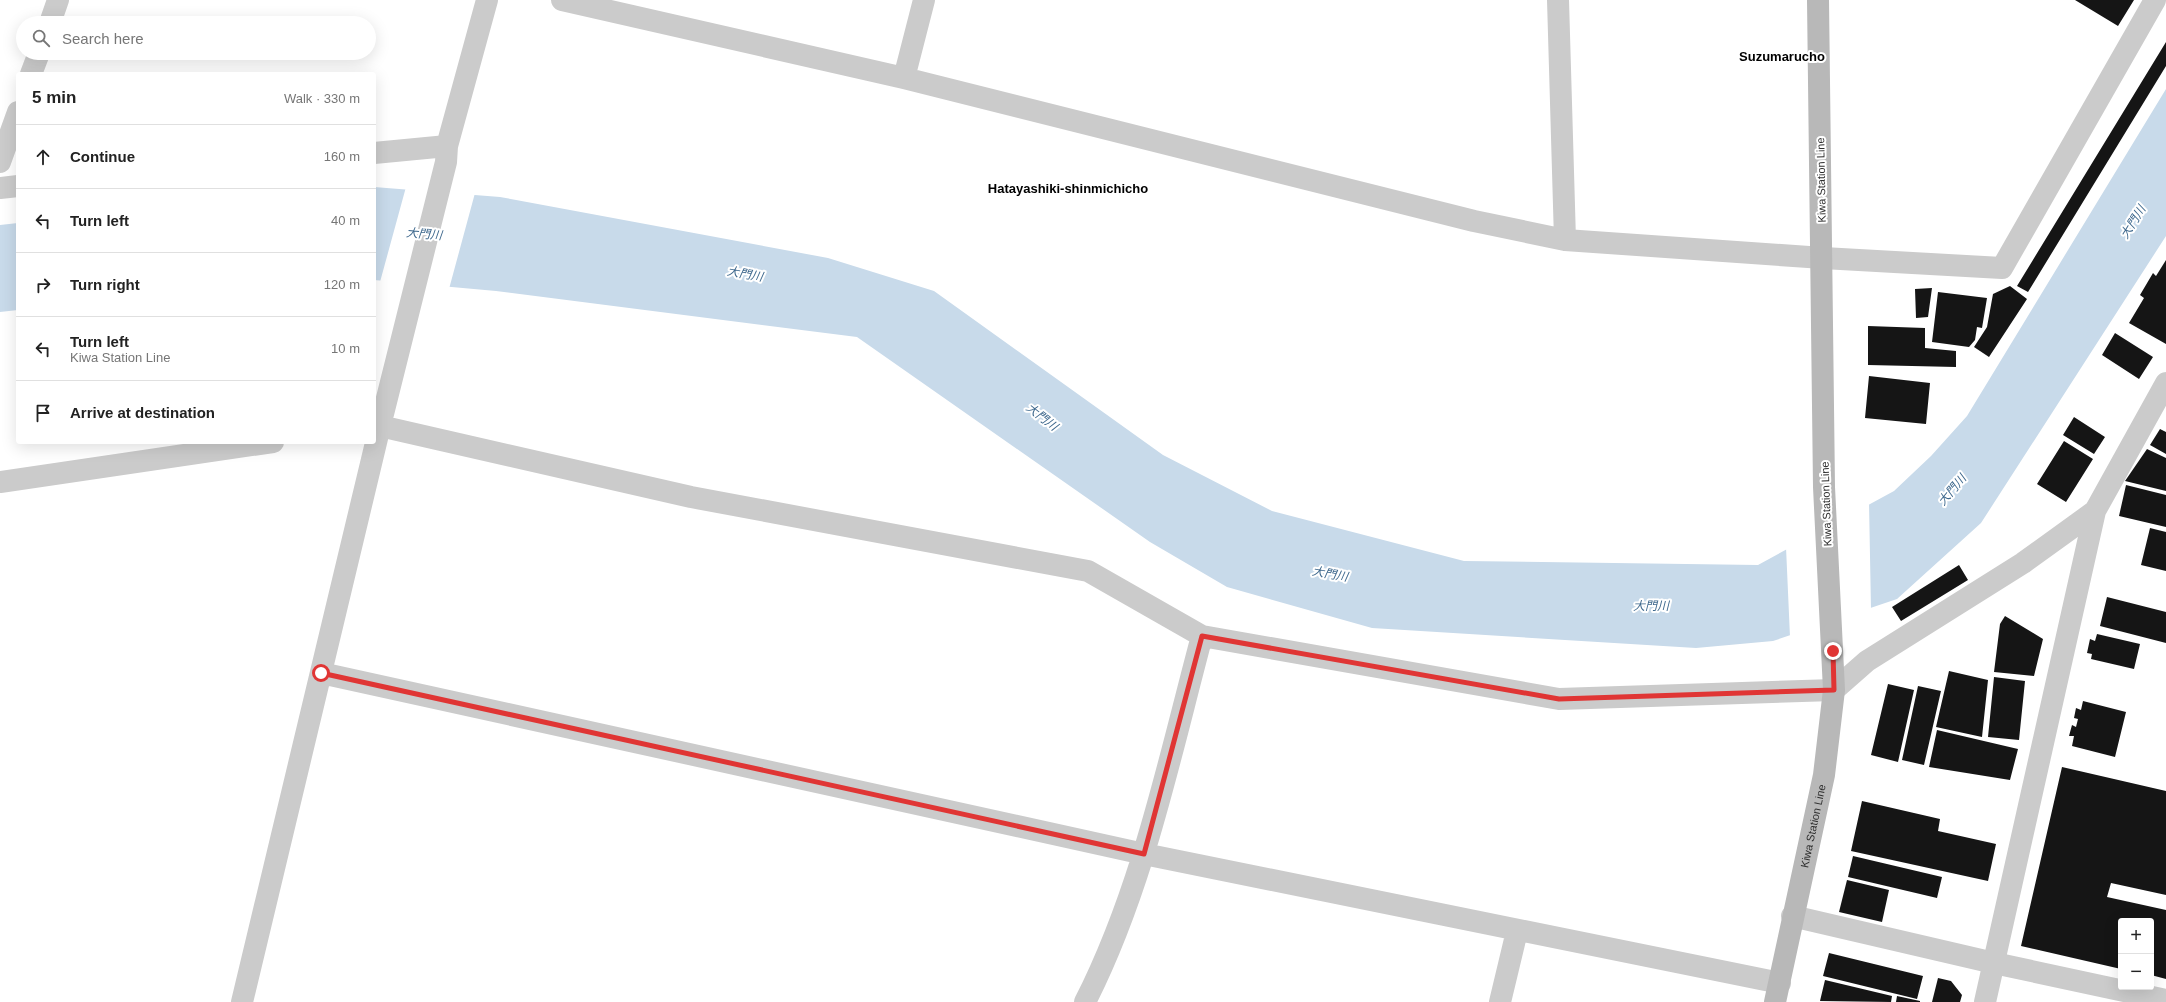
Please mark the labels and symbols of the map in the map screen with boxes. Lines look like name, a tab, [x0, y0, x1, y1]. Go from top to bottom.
district label: Suzumarucho	[1739, 49, 1825, 64]
street label: Kiwa Station Line	[1814, 137, 1828, 223]
district label: Hatayashiki-shinmichicho	[988, 181, 1148, 196]
water label: 大門川	[2118, 201, 2150, 241]
water label: 大門川	[405, 225, 445, 243]
water label: 大門川	[726, 264, 766, 284]
water label: 大門川	[1024, 400, 1062, 435]
street label: Kiwa Station Line	[1819, 461, 1833, 547]
water label: 大門川	[1935, 470, 1970, 508]
water label: 大門川	[1311, 564, 1351, 584]
water label: 大門川	[1633, 599, 1671, 613]
route end	[1824, 642, 1842, 660]
route start	[312, 664, 330, 682]
street label: Kiwa Station Line	[1798, 783, 1828, 869]

